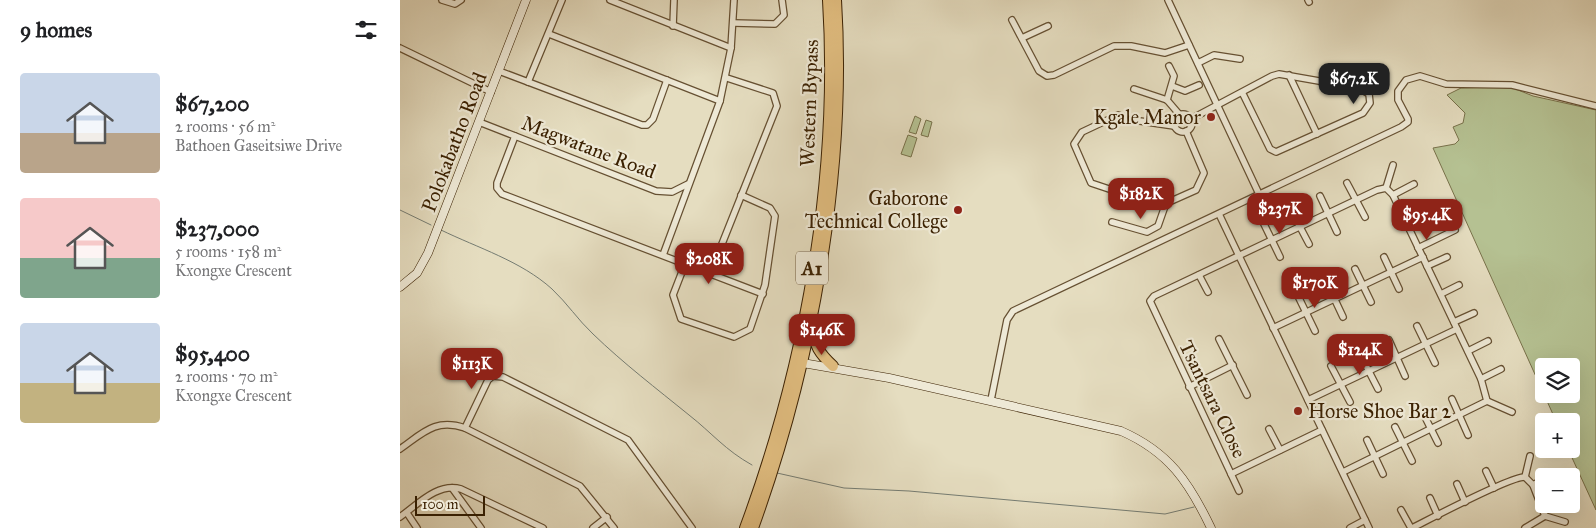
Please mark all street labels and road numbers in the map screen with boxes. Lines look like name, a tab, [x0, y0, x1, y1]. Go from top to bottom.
street label: Western Bypass	[795, 39, 823, 167]
street label: Polokabatho Road	[416, 69, 492, 215]
street label: Magwatane Road	[518, 110, 659, 185]
road number: A1	[796, 252, 828, 284]
street label: Tsantsara Close	[1174, 336, 1252, 462]

